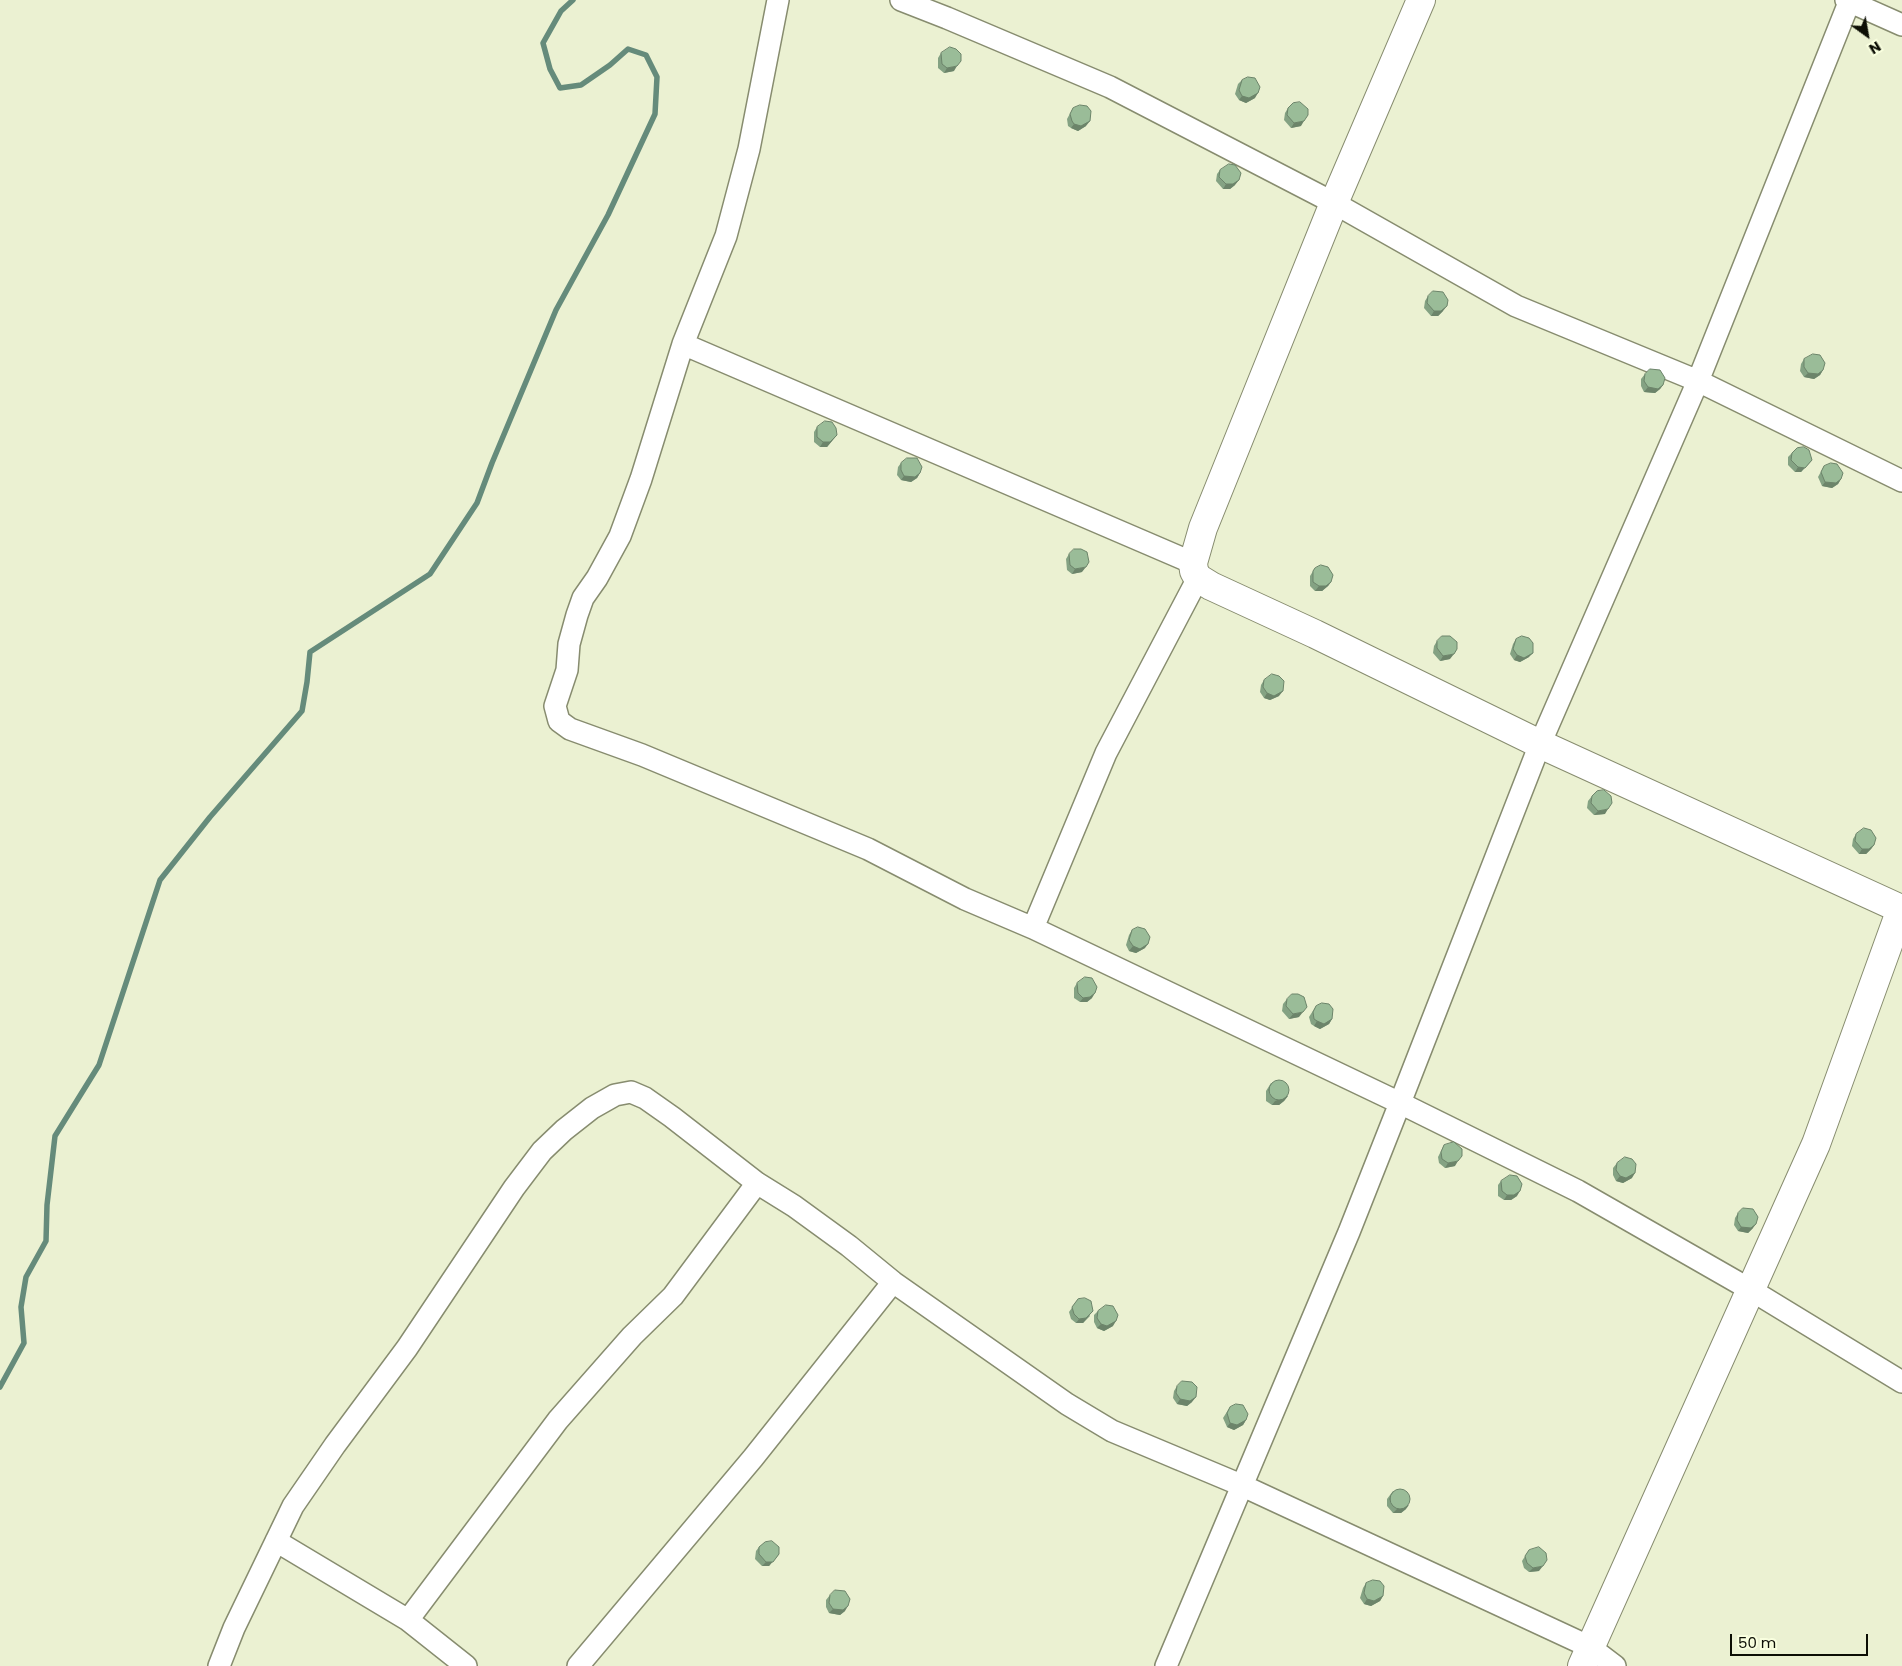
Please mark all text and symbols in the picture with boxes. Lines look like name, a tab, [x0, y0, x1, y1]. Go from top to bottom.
north arrow	[1842, 10, 1892, 60]
text: N	[1865, 36, 1885, 59]
scale bar	[1732, 1624, 1870, 1656]
text: 50 m	[1738, 1632, 1776, 1653]

